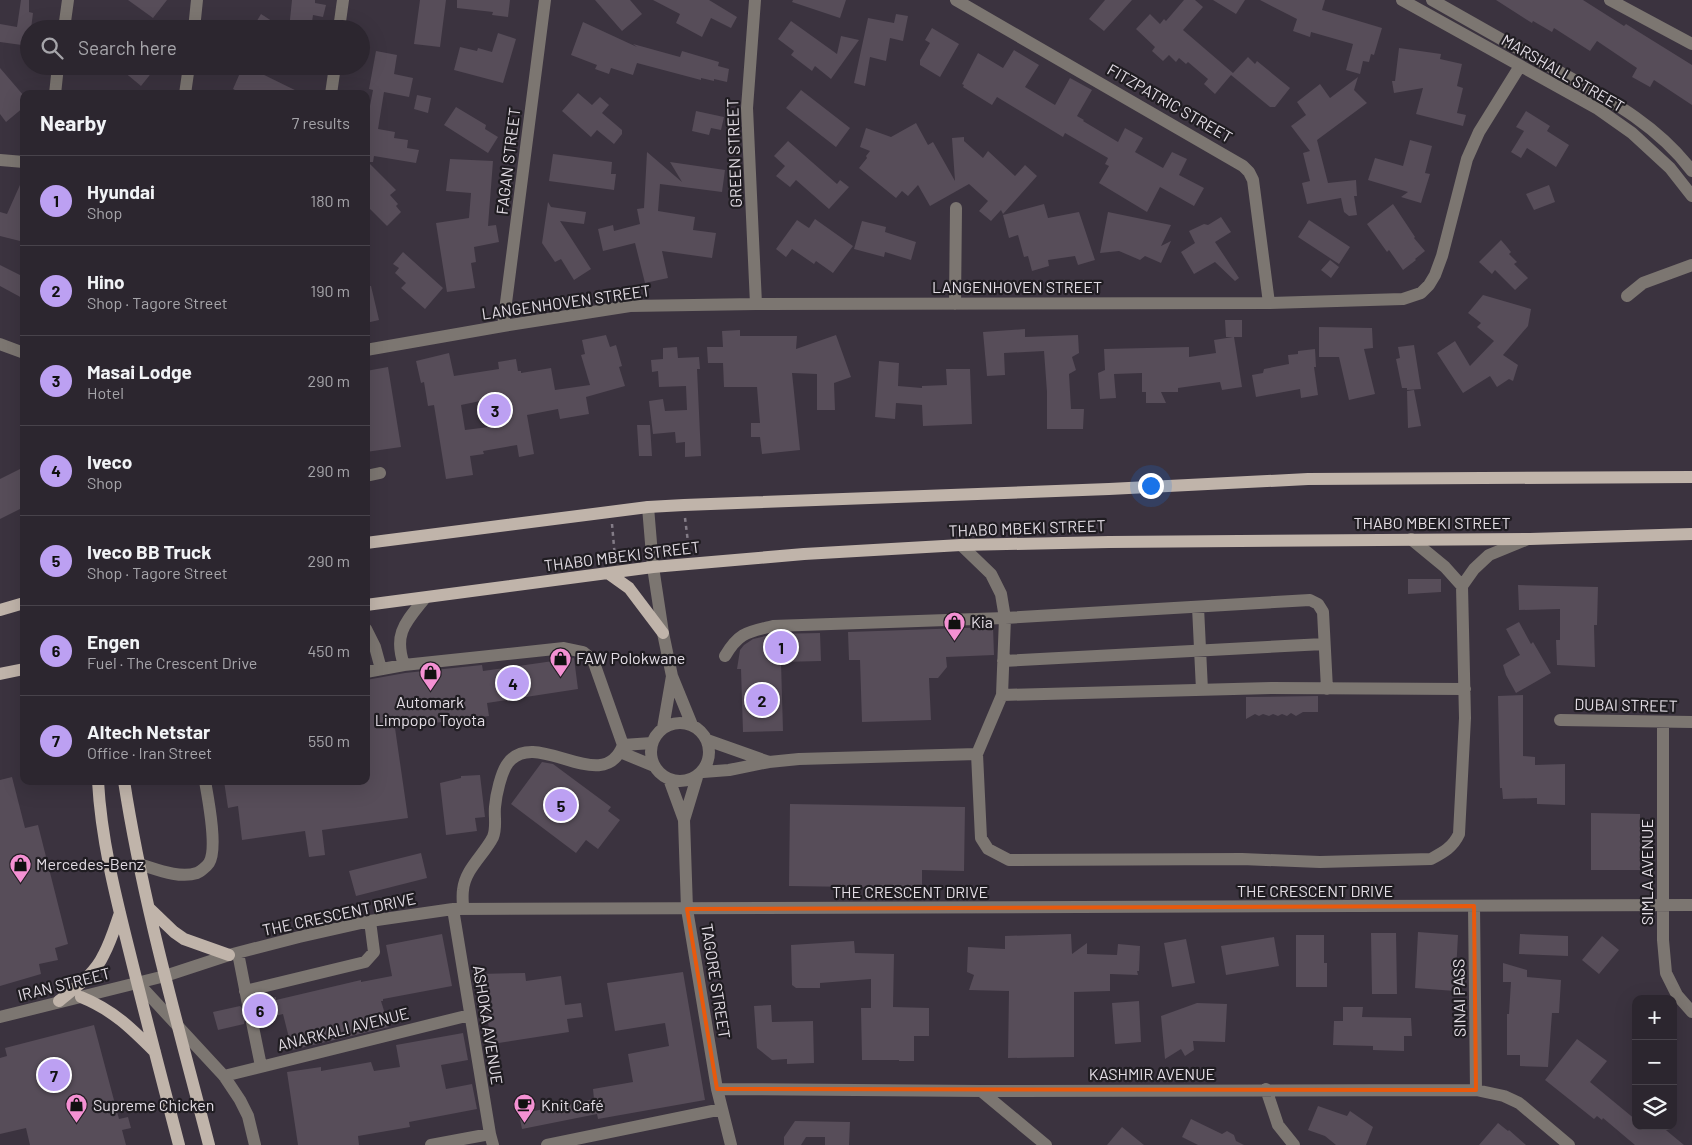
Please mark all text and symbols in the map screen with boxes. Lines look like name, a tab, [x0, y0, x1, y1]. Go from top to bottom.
search box	[20, 20, 370, 75]
street label: MARSHALL STREET	[1499, 30, 1628, 115]
icon: search	[38, 34, 66, 62]
text: Search here	[78, 36, 177, 59]
street label: FITZPATRIC STREET	[1104, 59, 1236, 146]
street label: GREEN STREET	[722, 98, 745, 208]
street label: FAGAN STREET	[492, 106, 523, 216]
text: Nearby	[40, 110, 106, 135]
text: 7 results	[292, 113, 350, 132]
text: Hyundai	[87, 180, 155, 203]
text: 1	[53, 191, 59, 210]
text: 180 m	[311, 191, 350, 210]
text: Shop	[87, 203, 122, 222]
text: Hino	[87, 270, 125, 293]
street label: LANGENHOVEN STREET	[932, 277, 1102, 296]
street label: LANGENHOVEN STREET	[480, 280, 652, 323]
text: 2	[52, 281, 60, 300]
text: 190 m	[311, 281, 350, 300]
text: Shop · Tagore Street	[87, 293, 228, 312]
text: Masai Lodge	[87, 360, 192, 383]
text: 3	[52, 371, 60, 390]
text: 290 m	[308, 371, 350, 390]
text: Hotel	[87, 383, 124, 402]
pin: 3	[479, 391, 511, 429]
text: Iveco	[87, 450, 132, 473]
text: 4	[51, 461, 61, 480]
text: 290 m	[308, 461, 350, 480]
text: Shop	[87, 473, 122, 492]
your location	[1138, 473, 1164, 499]
street label: THABO MBEKI STREET	[1353, 513, 1511, 532]
street label: THABO MBEKI STREET	[948, 515, 1106, 540]
street label: THABO MBEKI STREET	[543, 536, 701, 575]
text: Iveco BB Truck	[87, 540, 211, 563]
text: 5	[52, 551, 60, 570]
text: 290 m	[308, 551, 350, 570]
text: Shop · Tagore Street	[87, 563, 228, 582]
shop icon: Kia	[943, 610, 967, 641]
place label: Kia	[971, 612, 993, 631]
pin: 1	[765, 628, 797, 666]
text: Engen	[87, 630, 140, 653]
text: 6	[52, 641, 60, 660]
text: 450 m	[307, 641, 350, 660]
shop icon: FAW Polokwane	[548, 646, 572, 677]
place label: FAW Polokwane	[576, 648, 685, 667]
text: Fuel · The Crescent Drive	[87, 653, 257, 672]
shop icon: Automark Limpopo Toyota	[418, 661, 442, 692]
pin: 4	[497, 664, 529, 702]
pin: 2	[746, 681, 778, 719]
place label: Automark Limpopo Toyota	[375, 692, 485, 729]
street label: DUBAI STREET	[1574, 694, 1678, 715]
text: Altech Netstar	[87, 720, 210, 743]
text: 7	[52, 731, 60, 750]
text: 550 m	[308, 731, 350, 750]
text: Office · Iran Street	[87, 743, 212, 762]
pin: 5	[545, 786, 577, 824]
street label: SIMLA AVENUE	[1637, 819, 1656, 925]
shop icon: Mercedes-Benz	[8, 852, 32, 883]
place label: Mercedes-Benz	[36, 854, 144, 873]
street label: THE CRESCENT DRIVE	[1237, 881, 1393, 900]
street label: THE CRESCENT DRIVE	[832, 882, 988, 901]
street label: THE CRESCENT DRIVE	[261, 888, 417, 939]
street label: TAGORE STREET	[698, 922, 735, 1040]
street label: SINAI PASS	[1448, 959, 1469, 1037]
street label: IRAN STREET	[16, 963, 112, 1004]
street label: ASHOKA AVENUE	[470, 964, 507, 1086]
pin: 6	[244, 991, 276, 1029]
map controls	[1632, 995, 1677, 1130]
button: +	[1632, 995, 1677, 1040]
street label: ANARKALI AVENUE	[275, 1003, 411, 1054]
button: −	[1632, 1040, 1677, 1085]
pin: 7	[38, 1056, 70, 1094]
street label: KASHMIR AVENUE	[1089, 1064, 1215, 1083]
button: layers	[1632, 1085, 1677, 1130]
shop icon: Supreme Chicken	[65, 1093, 89, 1124]
cafe icon: Knit Café	[513, 1093, 537, 1124]
place label: Supreme Chicken	[93, 1095, 214, 1114]
place label: Knit Café	[541, 1095, 604, 1114]

